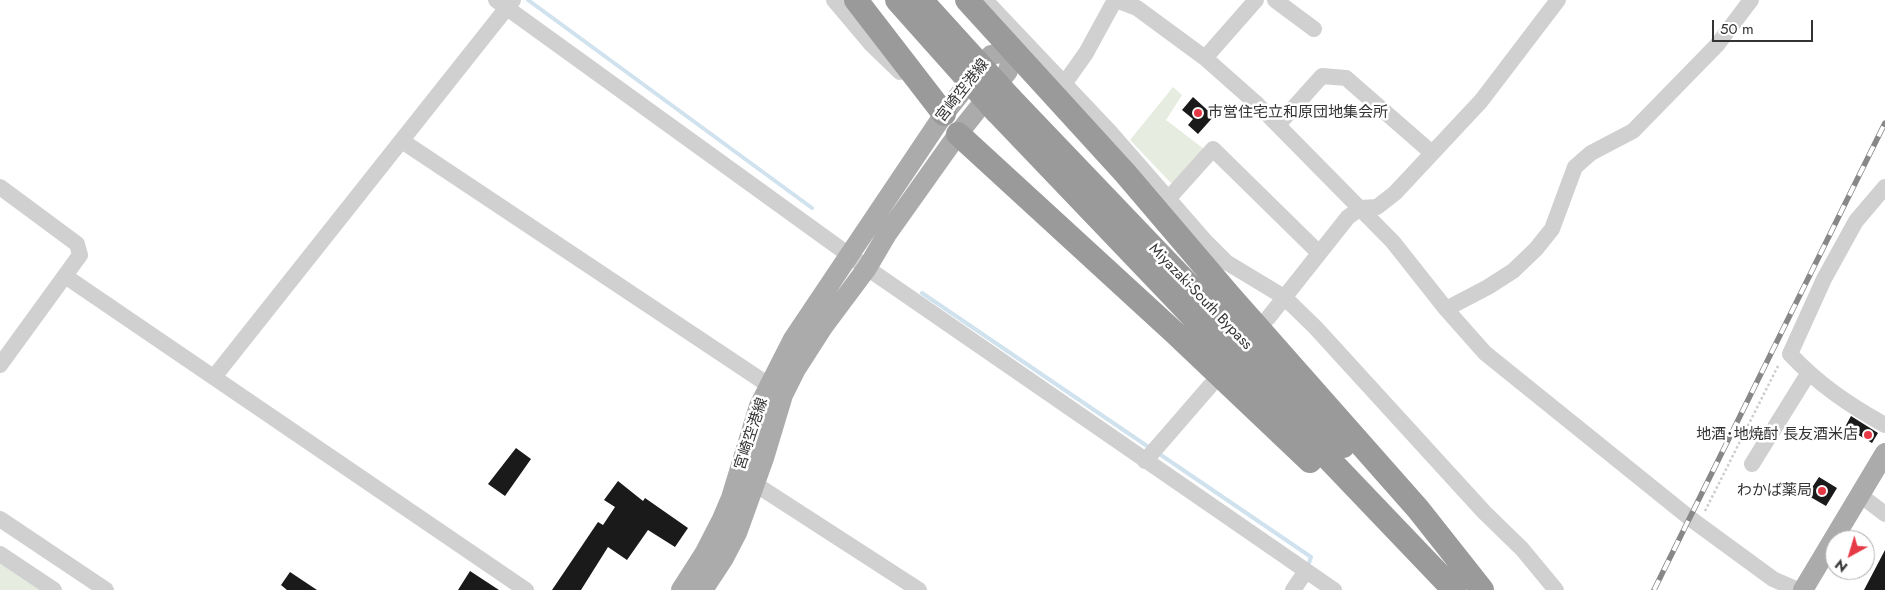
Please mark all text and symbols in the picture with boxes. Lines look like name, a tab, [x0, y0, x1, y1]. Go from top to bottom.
scale bar	[1715, 10, 1816, 42]
text: 50 m	[1720, 18, 1754, 40]
street label: 宮崎空港線	[933, 56, 993, 126]
place label: 市営住宅立和原団地集会所	[1208, 104, 1388, 122]
marker: 市営住宅立和原団地集会所	[1192, 107, 1204, 119]
street label: Miyazaki-South Bypass	[1145, 240, 1255, 354]
street label: 宮崎空港線	[732, 396, 772, 472]
place label: 地酒･地焼酎 長友酒米店	[1696, 426, 1858, 444]
marker: 地酒･地焼酎 長友酒米店	[1862, 429, 1874, 441]
place label: わかば薬局	[1737, 482, 1812, 500]
marker: わかば薬局	[1816, 485, 1828, 497]
north arrow	[1825, 530, 1875, 580]
text: N	[1831, 555, 1852, 577]

